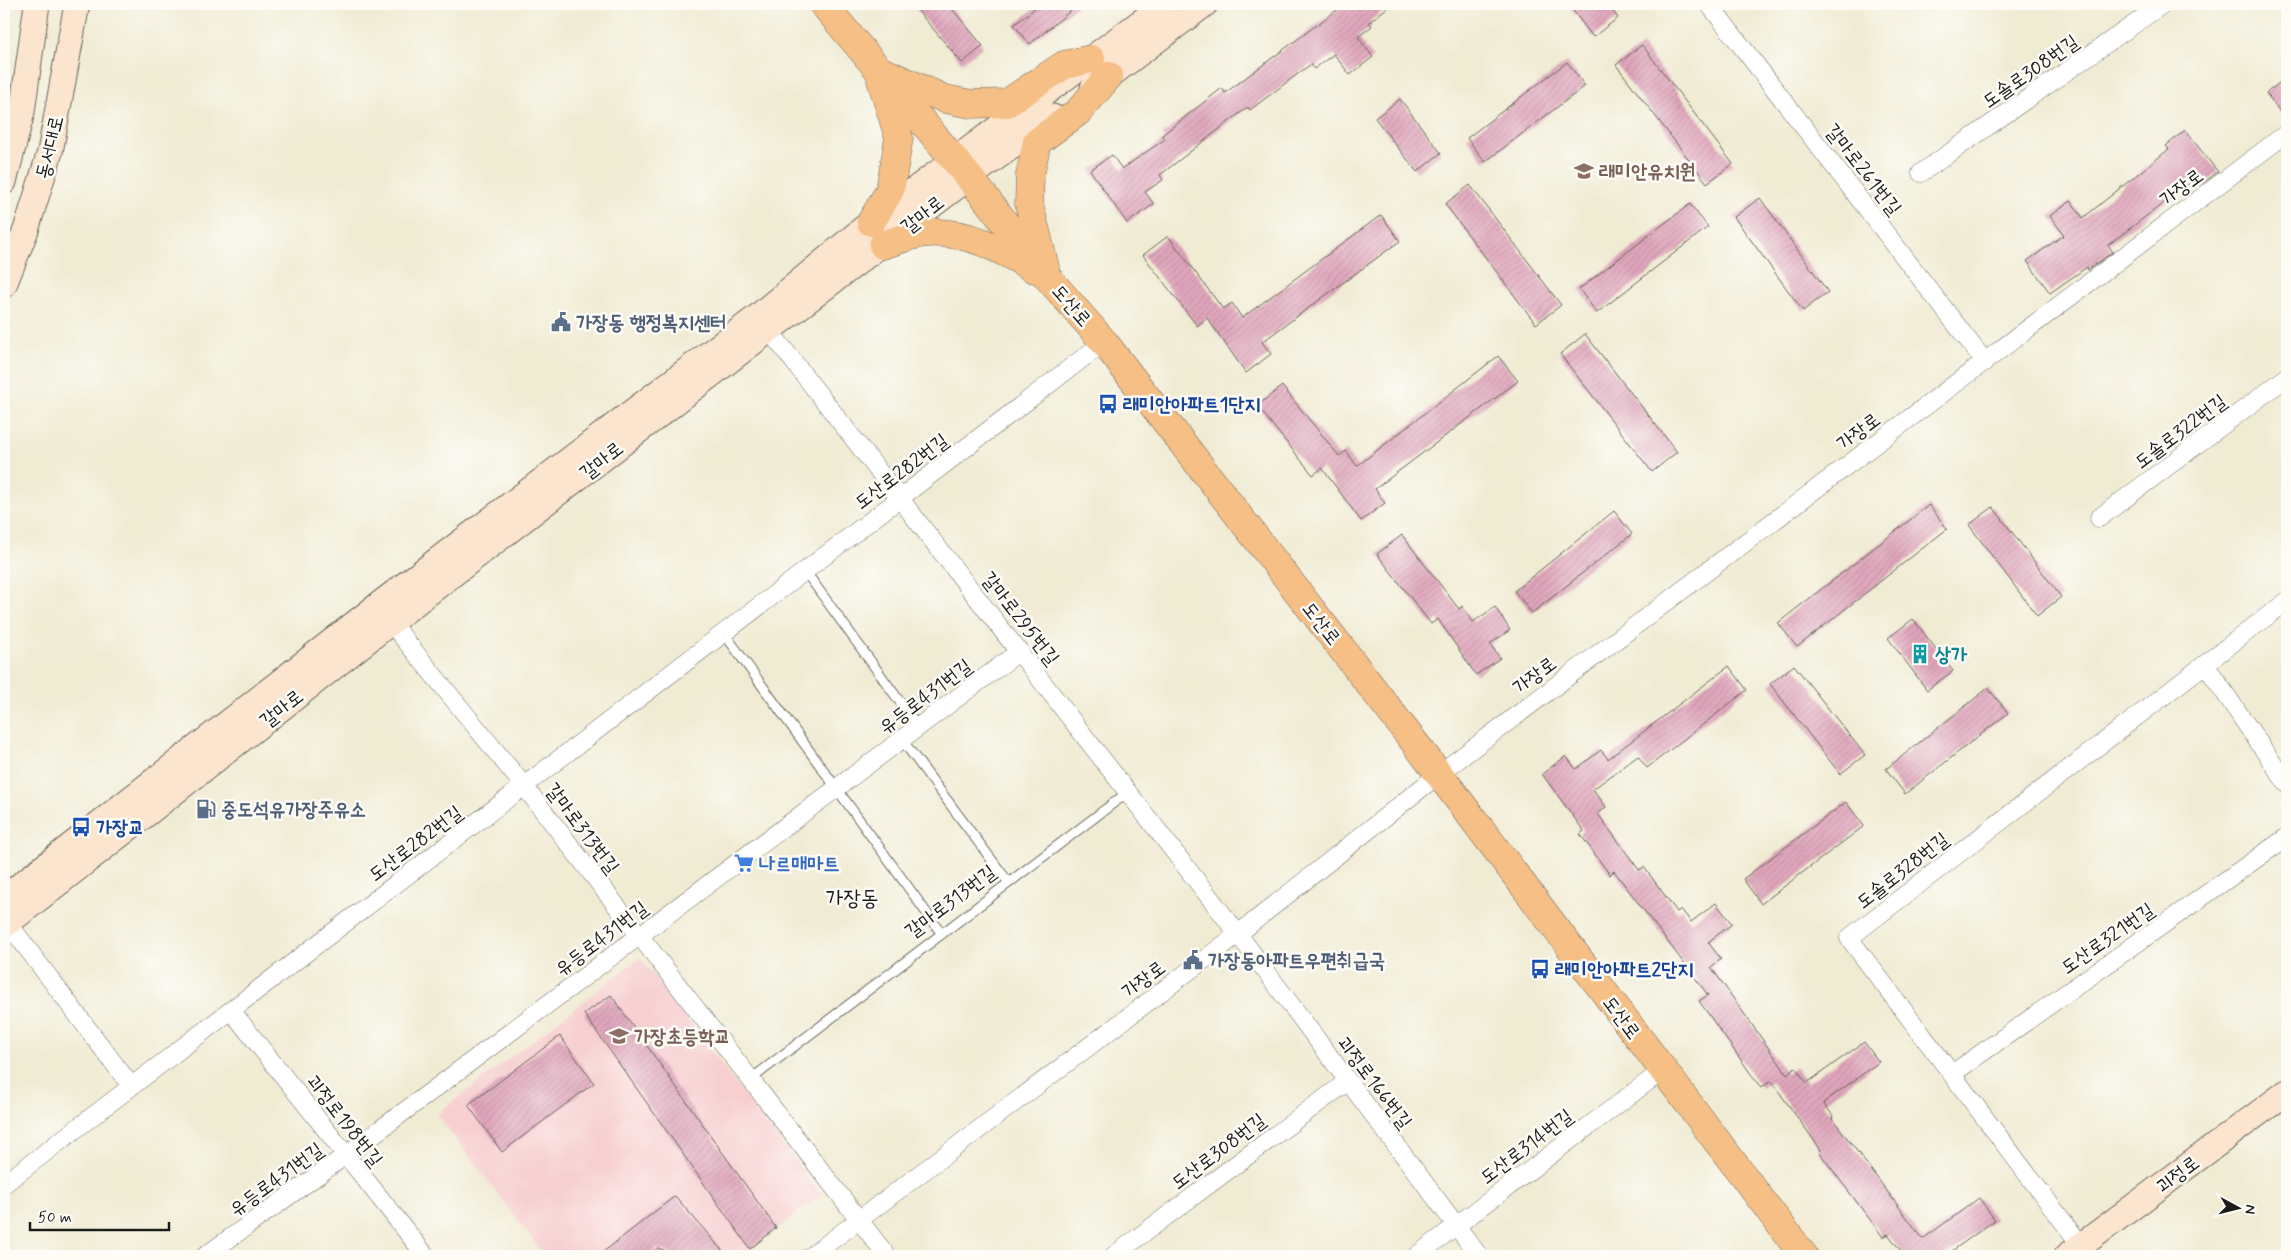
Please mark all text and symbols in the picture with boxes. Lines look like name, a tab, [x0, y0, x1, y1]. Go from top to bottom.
street label: 도솔로308번길	[1977, 29, 2084, 115]
street label: 동서대로	[30, 113, 71, 182]
street label: 갈마로261번길	[1818, 118, 1907, 221]
place label: 래미안유치원	[1599, 159, 1696, 186]
school or university icon: 래미안유치원	[1573, 160, 1595, 182]
street label: 가장로	[2154, 163, 2209, 214]
street label: 갈마로	[896, 190, 950, 241]
street label: 도산로	[1045, 279, 1097, 333]
place label: 가장동 행정복지센터	[576, 310, 726, 337]
public building icon: 가장동 행정복지센터	[550, 311, 572, 333]
street label: 도솔로322번길	[2129, 389, 2233, 476]
place label: 래미안아파트1단지	[1123, 392, 1261, 419]
bus stop icon: 래미안아파트1단지	[1097, 393, 1119, 415]
street label: 가장로	[1831, 407, 1886, 458]
street label: 도산로282번길	[849, 428, 954, 516]
street label: 갈마로	[575, 436, 629, 487]
street label: 갈마로295번길	[975, 566, 1065, 671]
street label: 도산로	[1295, 597, 1346, 651]
place label: 상가	[1935, 642, 1968, 669]
building icon: 상가	[1909, 643, 1931, 665]
street label: 가장로	[1507, 651, 1562, 702]
street label: 유등로431번길	[874, 653, 978, 741]
street label: 갈마로	[255, 684, 309, 735]
street label: 갈마로313번길	[539, 778, 625, 880]
place label: 중도석유가장주유소	[221, 797, 366, 824]
fuel station icon: 중도석유가장주유소	[195, 798, 217, 820]
street label: 도산로282번길	[363, 800, 468, 888]
place label: 가장교	[96, 815, 144, 842]
bus stop icon: 가장교	[70, 816, 92, 838]
street label: 도솔로328번길	[1851, 826, 1955, 916]
place label: 나르매마트	[759, 851, 839, 878]
supermarket icon: 나르매마트	[733, 852, 755, 874]
street label: 갈마로313번길	[900, 859, 1002, 945]
district label: 가장동	[825, 885, 879, 913]
street label: 유등로431번길	[550, 895, 654, 983]
street label: 도산로321번길	[2056, 897, 2160, 981]
place label: 가장동아파트우편취급국	[1208, 948, 1385, 975]
public building icon: 가장동아파트우편취급국	[1182, 949, 1204, 971]
street label: 가장로	[1116, 955, 1171, 1006]
place label: 래미안아파트2단지	[1555, 957, 1694, 984]
bus stop icon: 래미안아파트2단지	[1529, 958, 1551, 980]
street label: 도산로	[1595, 990, 1646, 1045]
place label: 가장초등학교	[634, 1024, 731, 1051]
school or university icon: 가장초등학교	[608, 1025, 630, 1047]
street label: 괴정로166번길	[1330, 1031, 1418, 1135]
street label: 괴정로198번길	[299, 1069, 388, 1173]
street label: 도산로314번길	[1475, 1103, 1579, 1191]
street label: 도산로308번길	[1166, 1108, 1272, 1197]
street label: 유등로431번길	[224, 1137, 329, 1223]
street label: 괴정로	[2150, 1150, 2205, 1201]
north arrow	[2214, 1182, 2264, 1232]
scale bar	[30, 1200, 169, 1232]
text: N	[2240, 1204, 2259, 1215]
text: 50 m	[38, 1208, 72, 1228]

